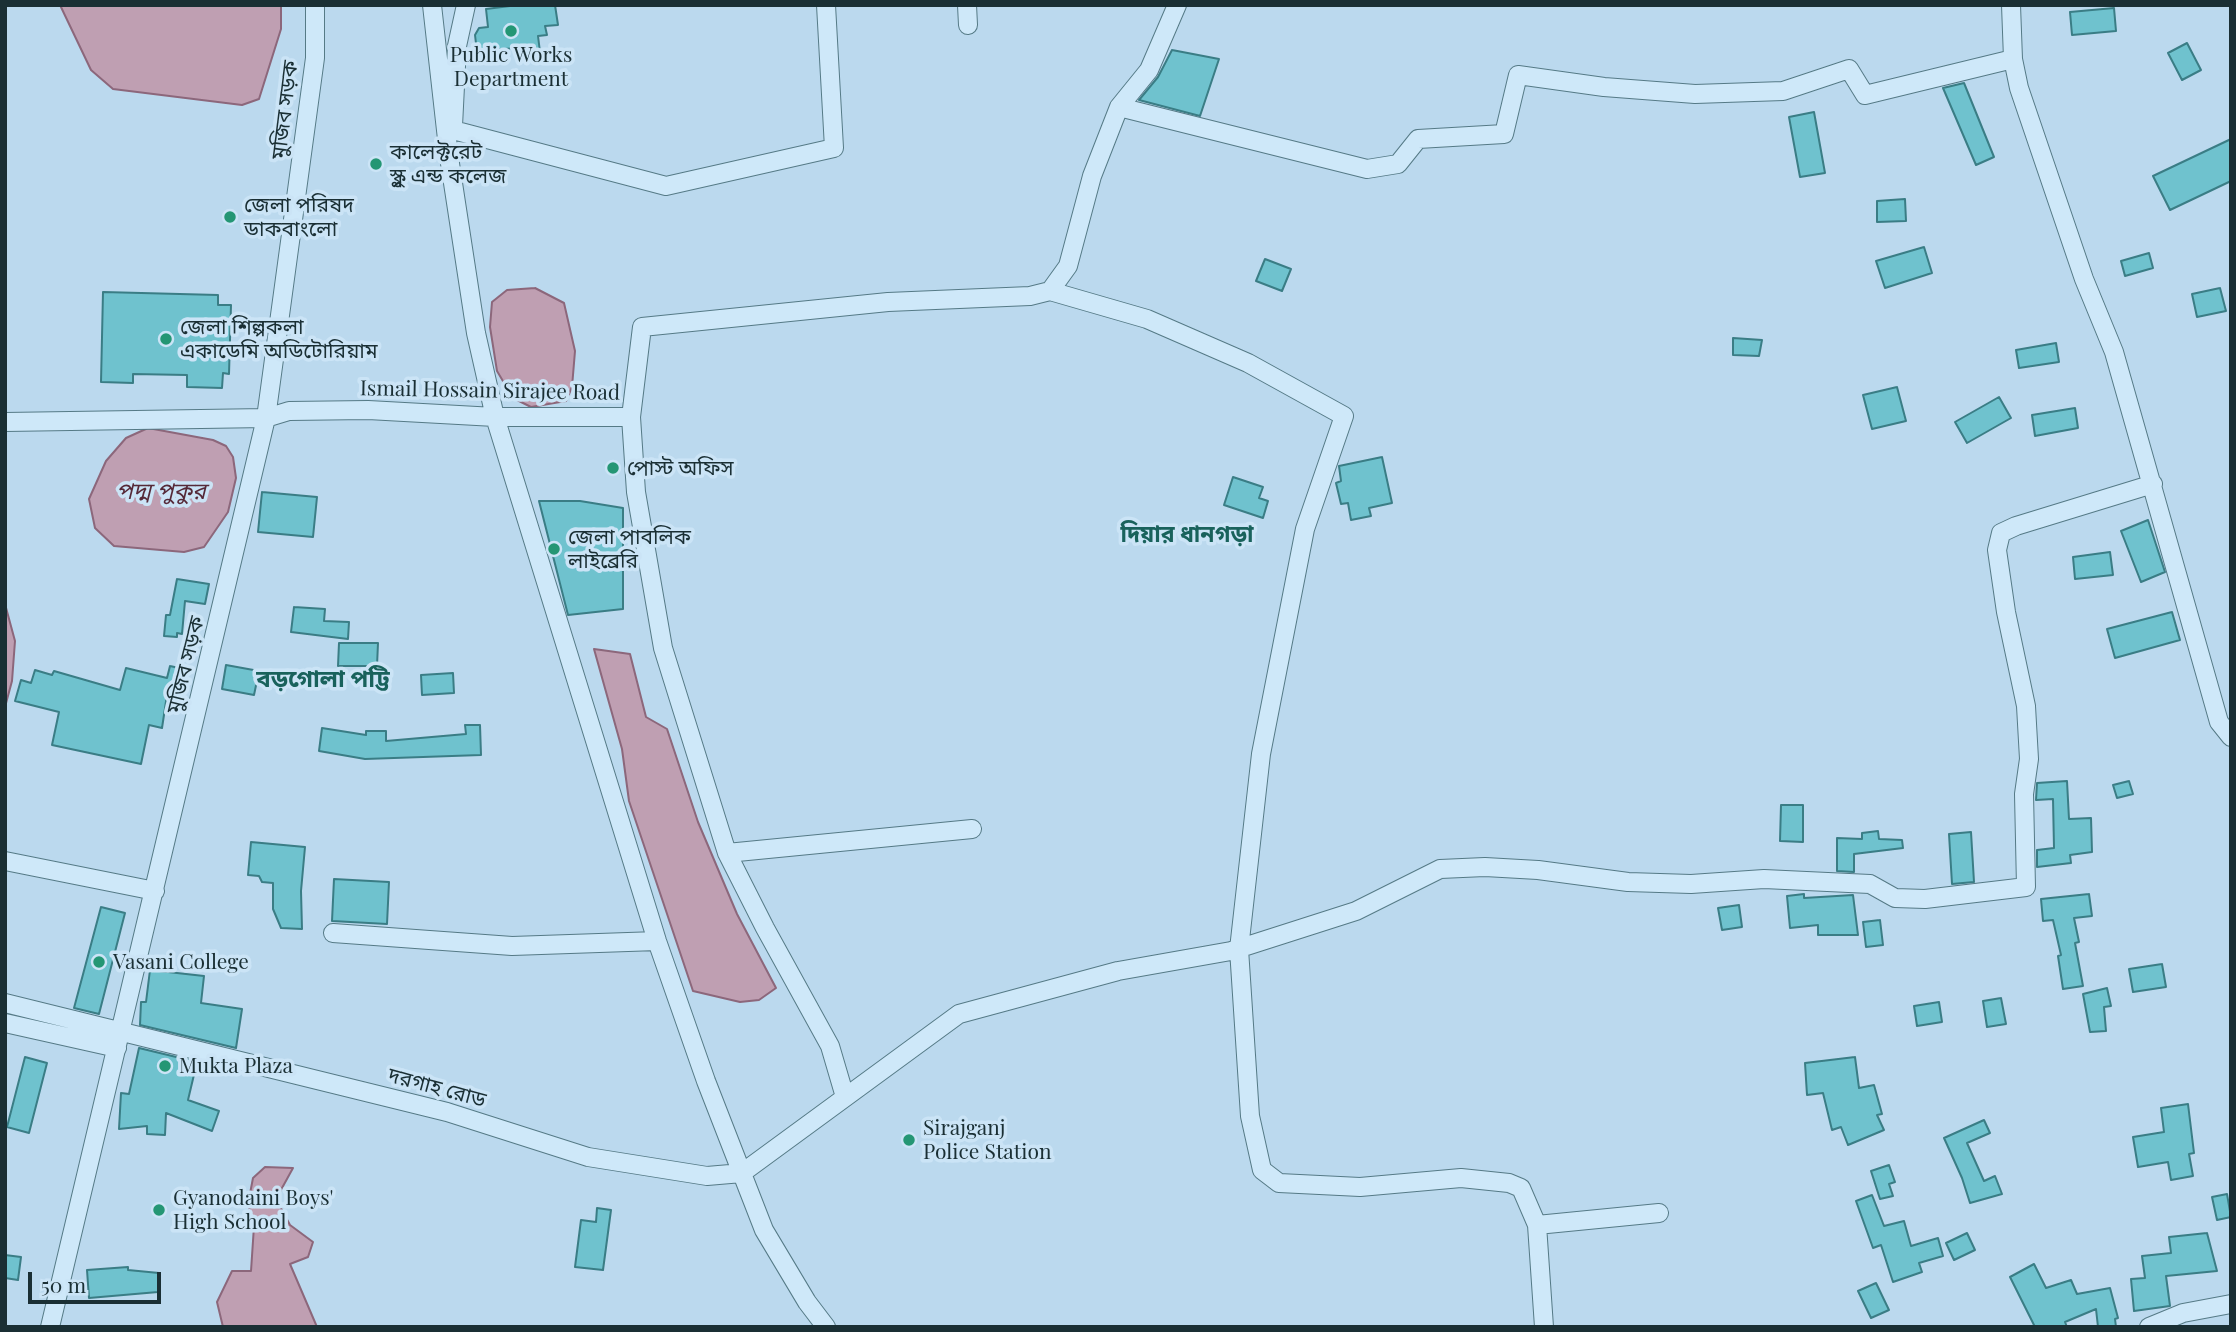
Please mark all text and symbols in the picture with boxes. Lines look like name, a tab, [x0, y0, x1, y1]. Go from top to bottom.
marker: Public Works Department	[503, 23, 519, 39]
place label: Public Works Department	[450, 42, 572, 92]
street label: মুজিব সড়ক	[266, 59, 304, 161]
place label: কালেক্টরেট স্কুল এন্ড কলেজ	[390, 139, 506, 189]
marker: কালেক্টরেট স্কুল এন্ড কলেজ	[368, 156, 384, 172]
place label: জেলা পরিষদ ডাকবাংলো	[244, 192, 354, 242]
marker: জেলা পরিষদ ডাকবাংলো	[222, 209, 238, 225]
place label: জেলা শিল্পকলা একাডেমি অডিটোরিয়াম	[180, 314, 378, 364]
marker: জেলা শিল্পকলা একাডেমি অডিটোরিয়াম	[158, 331, 174, 347]
street label: Ismail Hossain Sirajee Road	[360, 376, 620, 406]
place label: পোস্ট অফিস	[627, 455, 733, 481]
marker: পোস্ট অফিস	[605, 460, 621, 476]
water label: পদ্ম পুকুর	[116, 478, 206, 506]
district label: দিয়ার ধানগড়া	[1120, 521, 1254, 549]
place label: জেলা পাবলিক লাইব্রেরি	[568, 524, 691, 574]
marker: জেলা পাবলিক লাইব্রেরি	[546, 541, 562, 557]
street label: মুজিব সড়ক	[162, 614, 210, 716]
district label: বড়গোলা পট্টি	[256, 666, 390, 694]
place label: Vasani College	[113, 949, 249, 975]
marker: Vasani College	[91, 954, 107, 970]
place label: Mukta Plaza	[179, 1053, 293, 1079]
marker: Mukta Plaza	[157, 1058, 173, 1074]
street label: দরগাহ রোড	[385, 1063, 489, 1113]
place label: Sirajganj Police Station	[923, 1115, 1051, 1165]
marker: Sirajganj Police Station	[901, 1132, 917, 1148]
place label: Gyanodaini Boys' High School	[173, 1185, 334, 1235]
marker: Gyanodaini Boys' High School	[151, 1202, 167, 1218]
scale bar	[32, 1258, 164, 1302]
text: 50 m	[41, 1270, 86, 1298]

